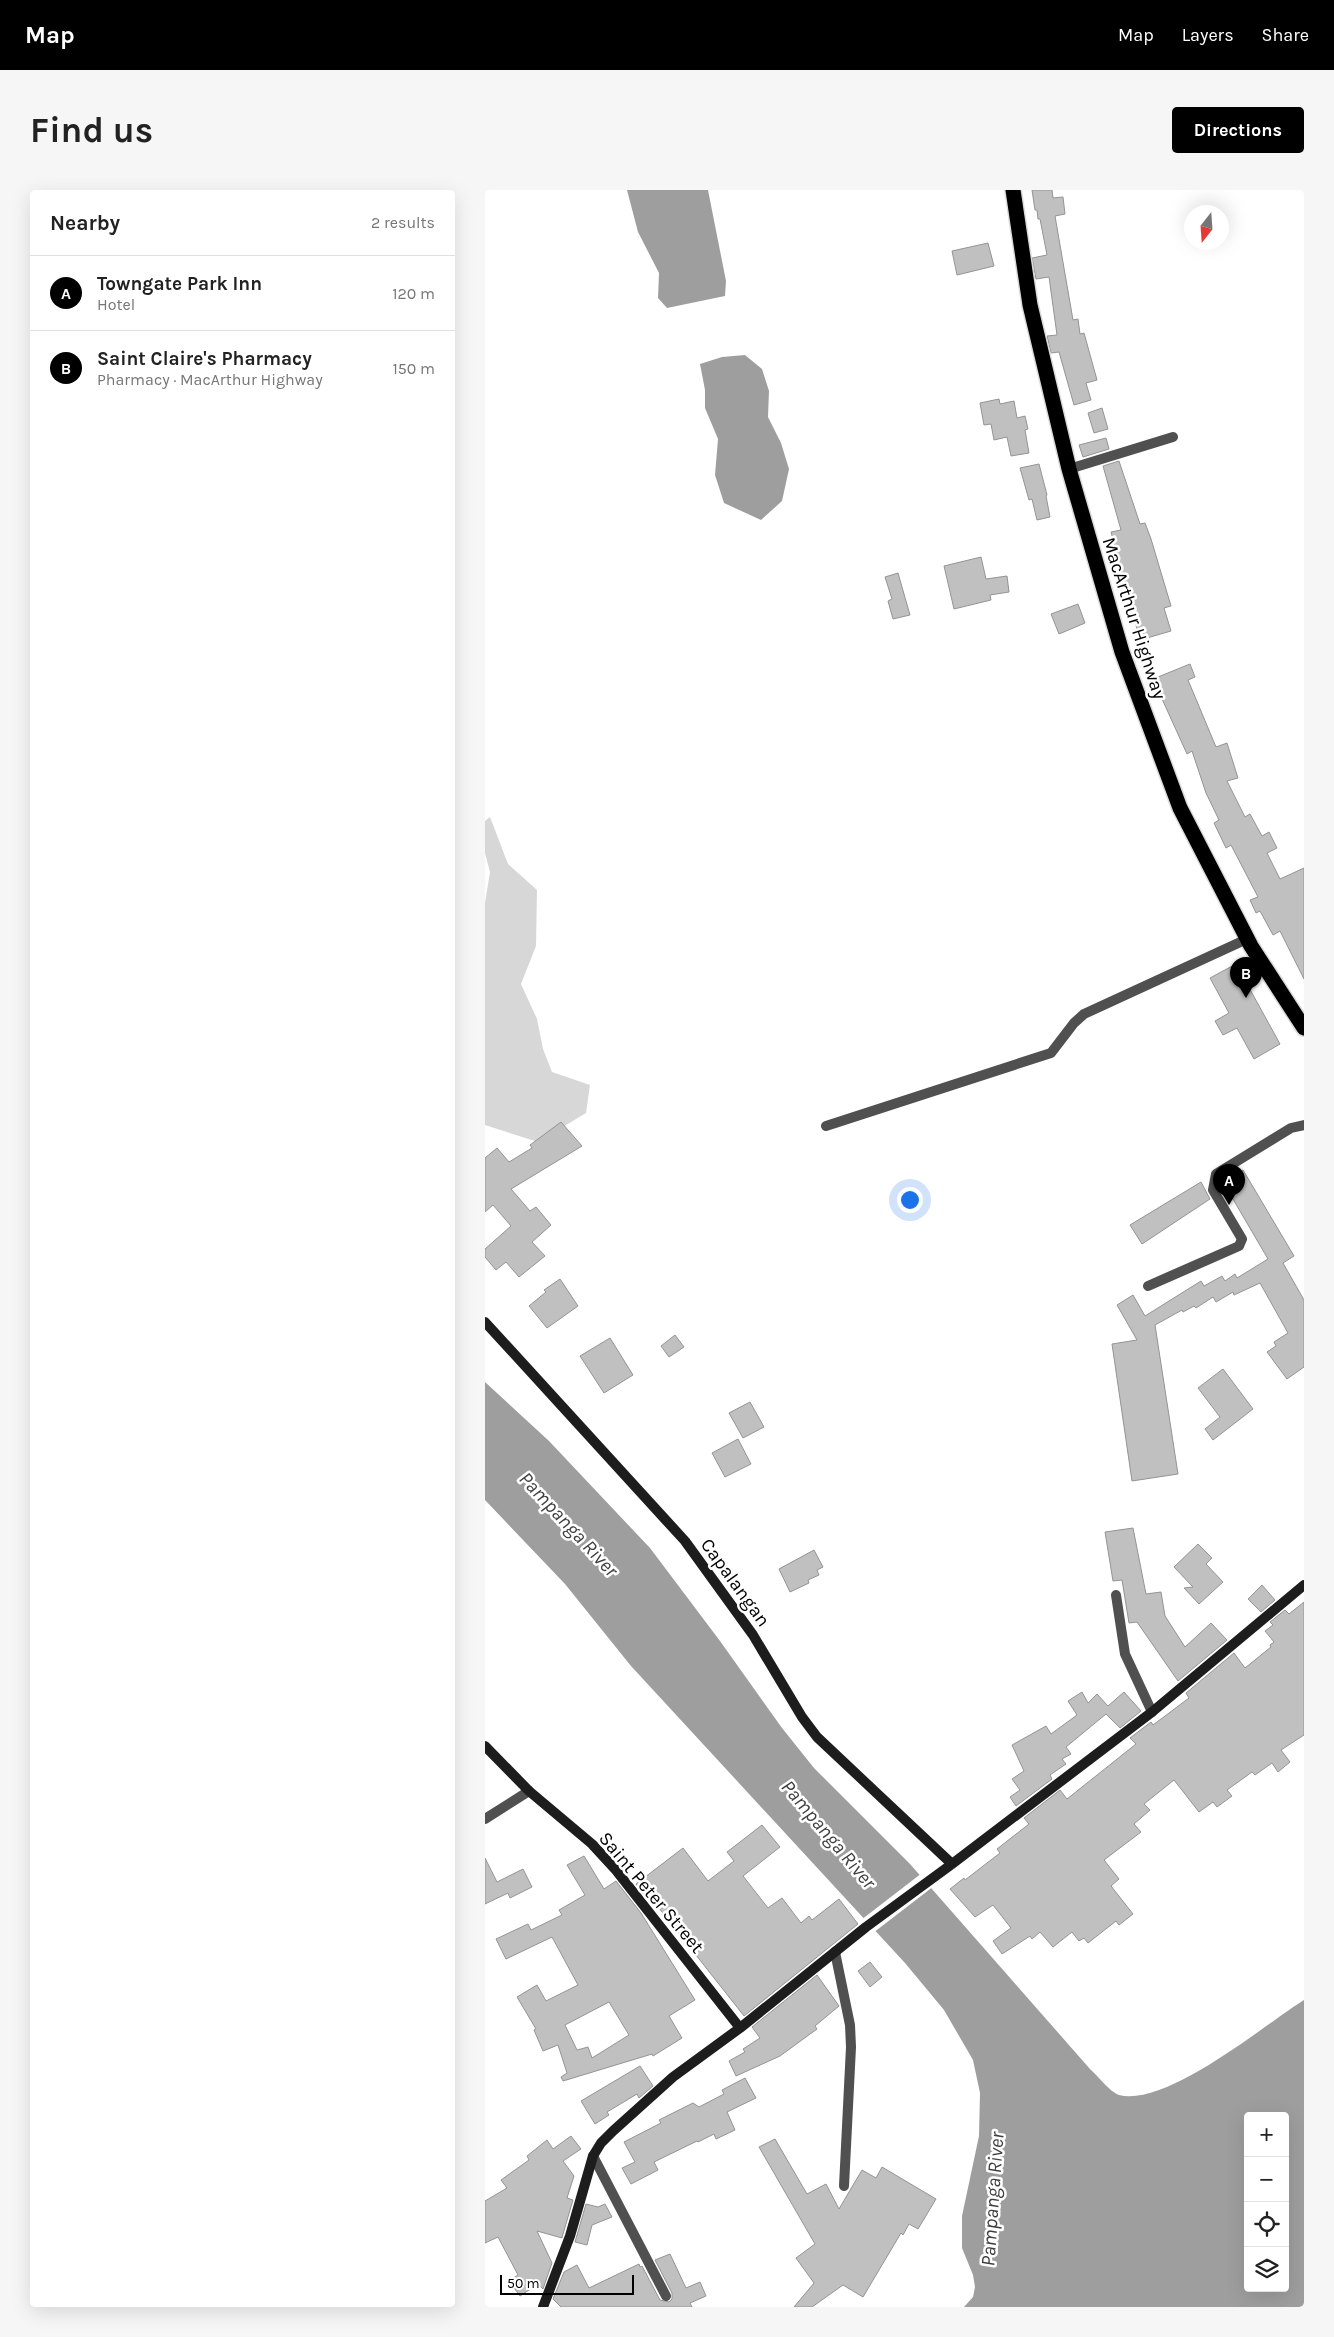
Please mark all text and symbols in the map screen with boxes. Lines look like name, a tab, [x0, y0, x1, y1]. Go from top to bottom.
text: Map	[25, 21, 75, 49]
text: Map	[1118, 24, 1154, 46]
text: Layers	[1182, 24, 1234, 46]
text: Share	[1262, 24, 1309, 46]
button: Directions	[1172, 107, 1304, 153]
text: Find us	[30, 110, 153, 151]
north arrow	[1184, 205, 1229, 250]
text: Nearby	[50, 211, 120, 235]
text: 2 results	[371, 213, 435, 232]
text: Towngate Park Inn	[97, 273, 262, 295]
text: A	[61, 284, 71, 303]
text: 120 m	[392, 284, 435, 303]
text: Hotel	[97, 295, 135, 314]
text: Saint Claire's Pharmacy	[97, 348, 312, 370]
text: B	[61, 359, 71, 378]
text: 150 m	[392, 359, 435, 378]
text: Pharmacy · MacArthur Highway	[97, 370, 323, 389]
street label: MacArthur Highway	[1097, 534, 1171, 702]
pin: B	[1230, 957, 1262, 998]
pin: A	[1213, 1164, 1245, 1205]
your location	[897, 1187, 923, 1213]
water label: Pampanga River	[514, 1467, 624, 1582]
street label: Capalangan	[696, 1534, 775, 1631]
water label: Pampanga River	[777, 1775, 881, 1894]
street label: Saint Peter Street	[594, 1828, 708, 1958]
map controls	[1244, 2112, 1289, 2292]
button: +	[1244, 2112, 1289, 2157]
water label: Pampanga River	[976, 2130, 1009, 2267]
button: −	[1244, 2157, 1289, 2202]
button: locate	[1244, 2202, 1289, 2247]
button: layers	[1244, 2247, 1289, 2292]
scale bar	[500, 2272, 634, 2295]
text: 50 m	[507, 2275, 540, 2292]

